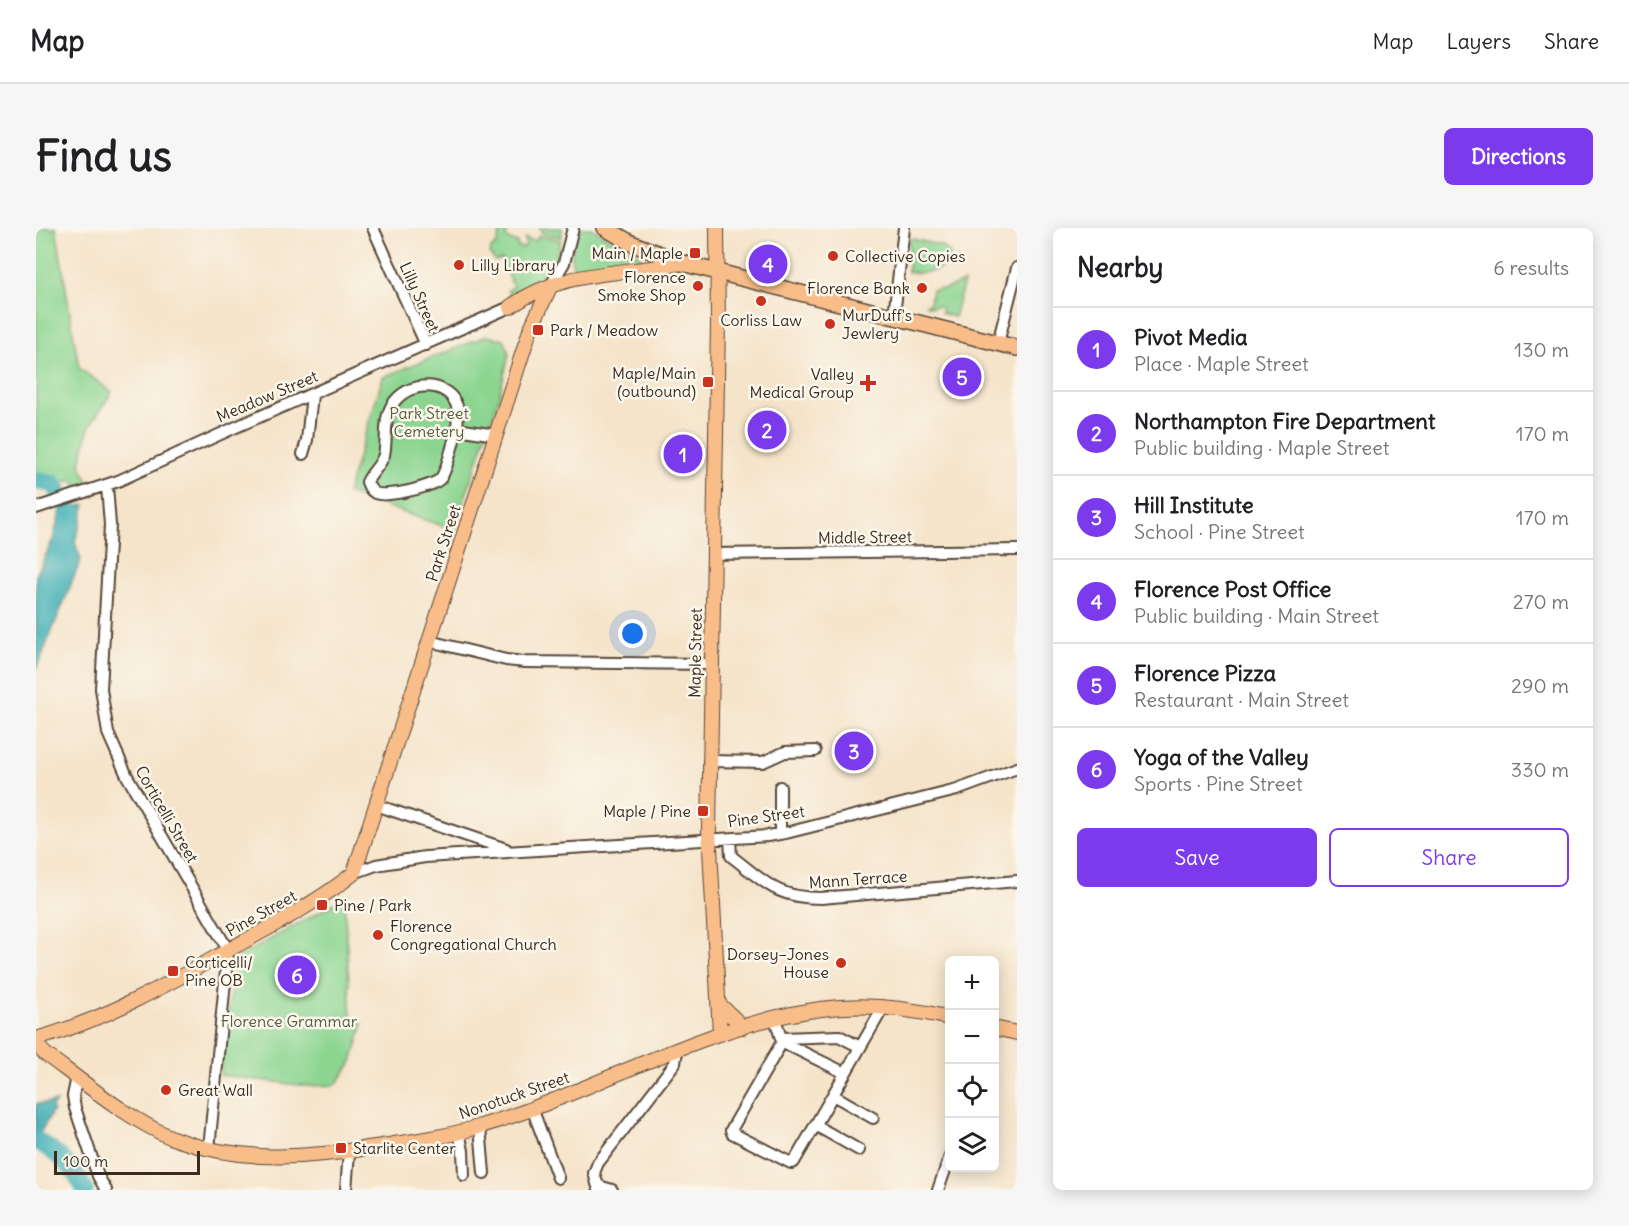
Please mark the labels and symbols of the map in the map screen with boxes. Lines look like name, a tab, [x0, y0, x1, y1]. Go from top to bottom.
pin: 4	[748, 242, 788, 286]
place label: Main / Maple	[591, 243, 683, 263]
marker: Main / Maple	[688, 246, 702, 260]
place label: Collective Copies	[845, 246, 965, 266]
marker: Collective Copies	[826, 249, 840, 263]
place label: Lilly Library	[471, 255, 556, 275]
marker: Lilly Library	[452, 258, 466, 272]
street label: Lilly Street	[396, 259, 445, 336]
place label: Florence Smoke Shop	[597, 267, 686, 305]
place label: Florence Bank	[807, 278, 910, 298]
marker: Florence Smoke Shop	[691, 279, 705, 293]
marker: Florence Bank	[915, 281, 929, 295]
marker: Corliss Law	[754, 294, 768, 308]
place label: MurDuff's Jewlery	[842, 305, 912, 343]
place label: Corliss Law	[720, 310, 802, 330]
marker: MurDuff's Jewlery	[823, 317, 837, 331]
place label: Park / Meadow	[550, 320, 658, 340]
marker: Park / Meadow	[531, 323, 545, 337]
pin: 5	[942, 354, 982, 400]
place label: Maple/Main (outbound)	[612, 363, 696, 401]
place label: Valley Medical Group	[750, 364, 854, 402]
street label: Meadow Street	[213, 365, 321, 426]
marker: Valley Medical Group	[859, 374, 877, 392]
marker: Maple/Main (outbound)	[701, 375, 715, 389]
park label: Park Street Cemetery	[389, 403, 469, 441]
pin: 2	[748, 408, 786, 452]
pin: 1	[664, 432, 702, 476]
street label: Park Street	[421, 501, 465, 584]
street label: Middle Street	[818, 526, 913, 548]
street label: Maple Street	[684, 607, 706, 698]
your location	[618, 619, 647, 648]
pin: 3	[834, 728, 874, 774]
street label: Corticelli Street	[131, 762, 203, 867]
place label: Maple / Pine	[603, 801, 691, 821]
street label: Pine Street	[726, 801, 806, 831]
marker: Maple / Pine	[696, 804, 710, 818]
street label: Mann Terrace	[808, 866, 908, 892]
street label: Pine Street	[222, 885, 300, 941]
place label: Pine / Park	[334, 895, 412, 915]
marker: Pine / Park	[315, 898, 329, 912]
place label: Florence Congregational Church	[390, 916, 557, 954]
marker: Florence Congregational Church	[371, 928, 385, 942]
place label: Dorsey–Jones House	[727, 944, 829, 982]
place label: Corticelli/ Pine OB	[185, 952, 253, 990]
pin: 6	[278, 952, 316, 998]
marker: Dorsey–Jones House	[834, 956, 848, 970]
marker: Corticelli/ Pine OB	[166, 964, 180, 978]
park label: Florence Grammar	[221, 1011, 358, 1031]
street label: Nonotuck Street	[456, 1067, 572, 1123]
place label: Great Wall	[178, 1080, 253, 1100]
marker: Great Wall	[159, 1083, 173, 1097]
place label: Starlite Center	[353, 1138, 456, 1158]
marker: Starlite Center	[334, 1141, 348, 1155]
scale bar	[54, 1148, 200, 1176]

